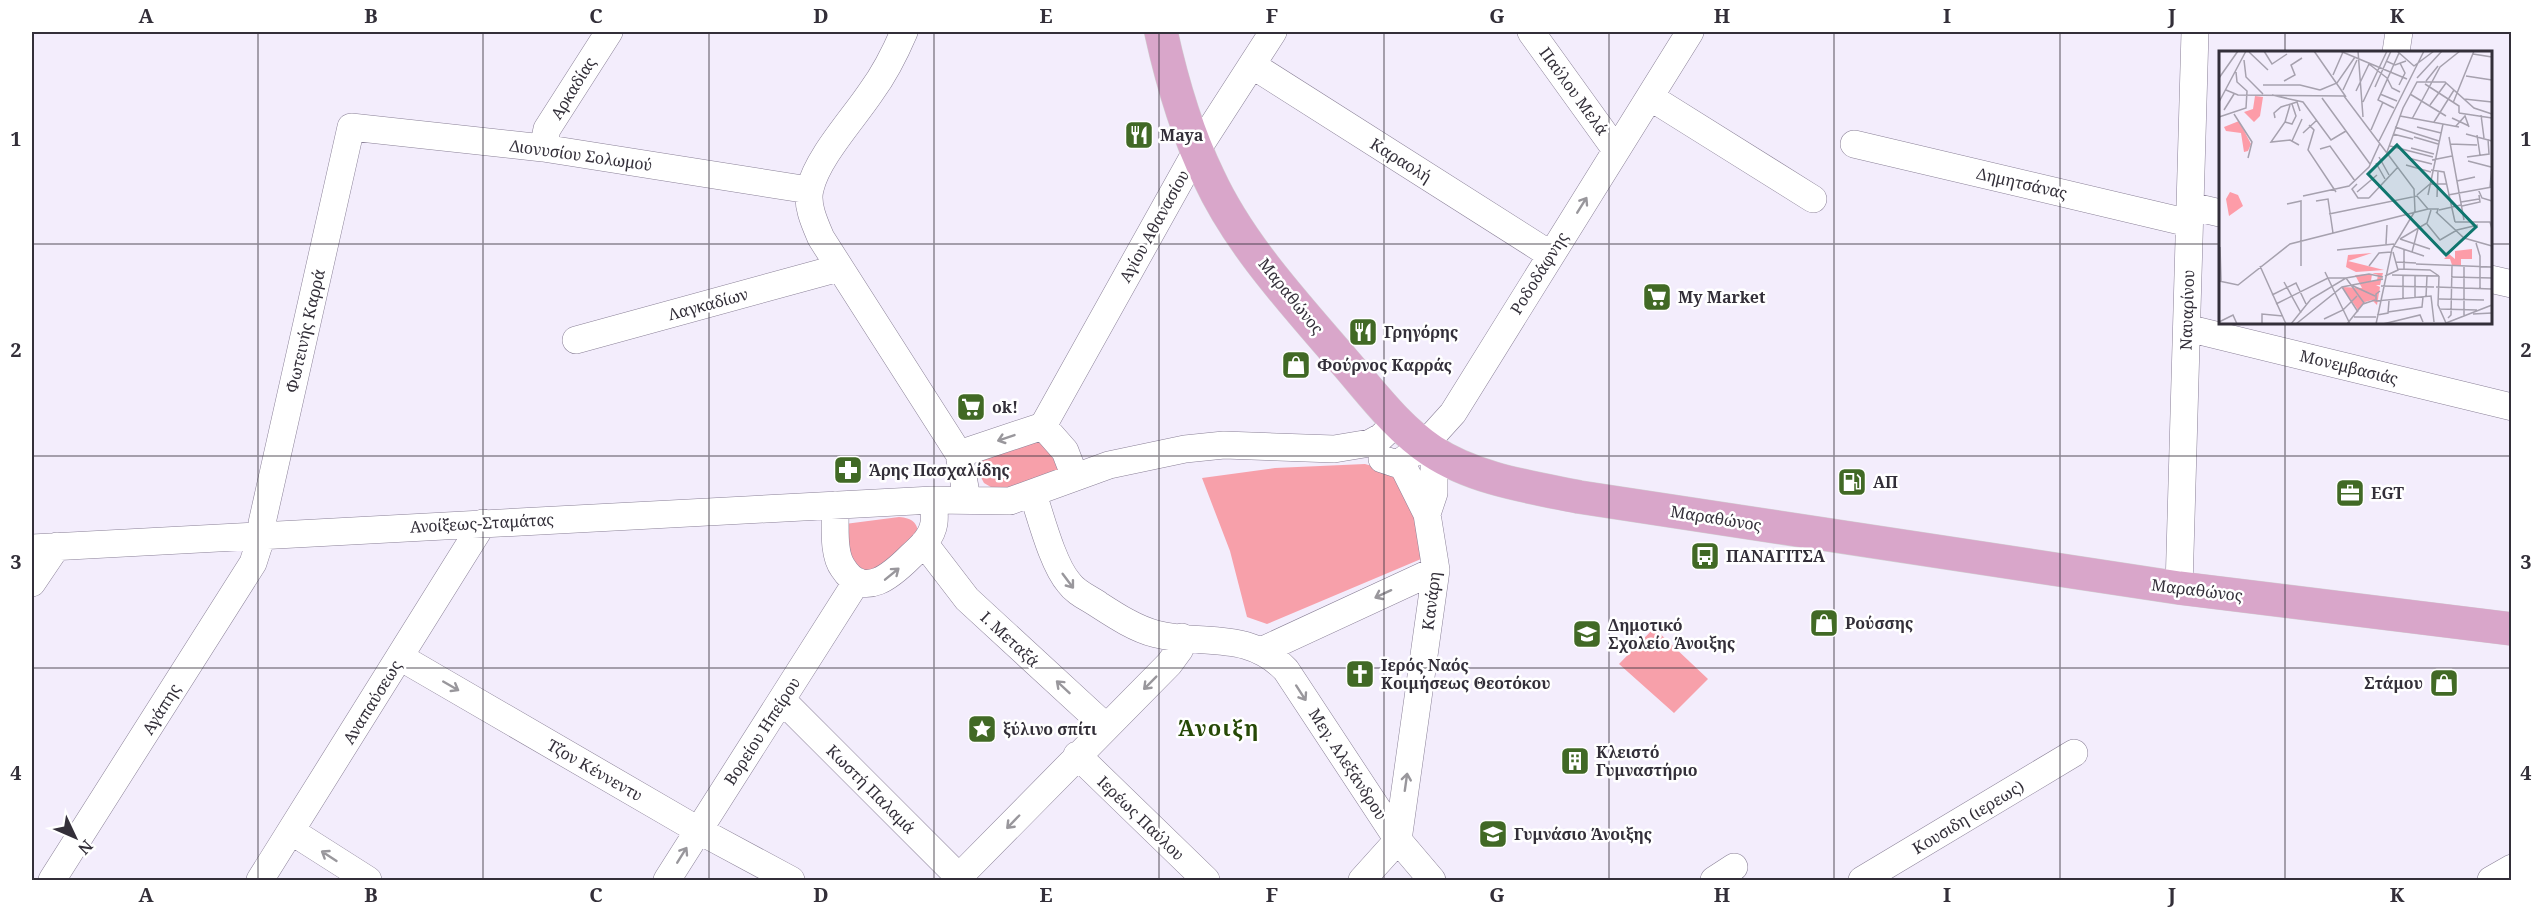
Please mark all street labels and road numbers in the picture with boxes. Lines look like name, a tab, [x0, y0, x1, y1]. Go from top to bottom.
street label: Παύλου Μελά	[1534, 42, 1614, 140]
street label: Αρκαδίας	[545, 52, 601, 123]
street label: Καραολή	[1366, 133, 1436, 187]
street label: Διονυσίου Σολωμού	[508, 134, 654, 176]
street label: Δημητσάνας	[1975, 162, 2070, 204]
street label: Αγίου Αθανασίου	[1114, 166, 1194, 286]
street label: Ροδοδάφνης	[1505, 227, 1573, 318]
street label: Μαραθώνος	[1254, 253, 1329, 339]
street label: Φωτεινής Καρρά	[280, 267, 330, 395]
street label: Ναυαρίνου	[2175, 269, 2199, 351]
street label: Λαγκαδίων	[665, 283, 751, 325]
street label: Μονεμβασιάς	[2298, 344, 2401, 390]
street label: Μαραθώνος	[1669, 500, 1763, 536]
street label: Ανοίξεως-Σταμάτας	[409, 508, 555, 538]
street label: Κανάρη	[1416, 570, 1446, 632]
street label: Μαραθώνος	[2150, 573, 2244, 607]
street label: Ι. Μεταξά	[976, 606, 1044, 672]
street label: Αναπαύσεως	[337, 656, 407, 748]
street label: Βορείου Ηπείρου	[719, 673, 805, 789]
street label: Αγάπης	[137, 679, 185, 739]
street label: Μεγ. Αλεξάνδρου	[1304, 704, 1392, 824]
street label: Τζον Κέννεντυ	[543, 734, 647, 806]
street label: Κωστή Παλαμά	[822, 740, 920, 838]
street label: Ιερέως Παύλου	[1093, 771, 1189, 865]
street label: Κουσιδη (ιερεως)	[1908, 775, 2028, 859]

